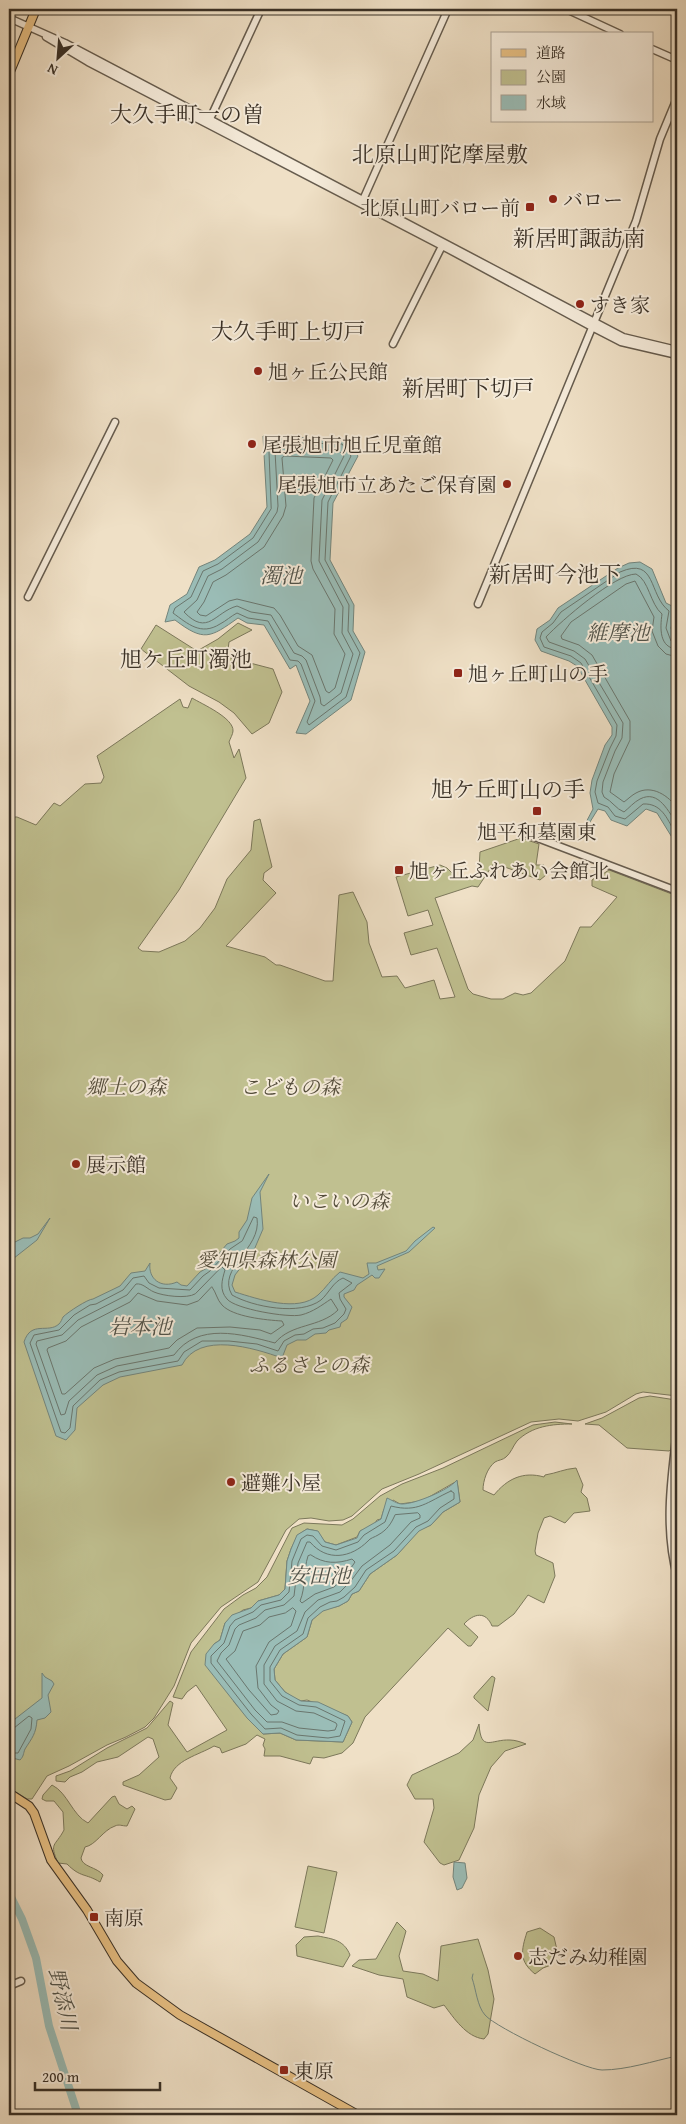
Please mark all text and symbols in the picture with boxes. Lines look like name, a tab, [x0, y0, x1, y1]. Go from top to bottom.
north arrow	[32, 32, 82, 82]
legend	[491, 32, 654, 122]
text: 道路	[536, 42, 566, 63]
text: N	[43, 58, 61, 81]
text: 公園	[536, 66, 566, 87]
text: 水域	[536, 92, 566, 113]
district label: 大久手町一の曽	[110, 98, 264, 130]
district label: 北原山町陀摩屋敷	[352, 138, 528, 170]
place label: バロー	[563, 185, 623, 214]
place label: 北原山町バロー前	[360, 193, 520, 222]
marker: バロー	[547, 193, 559, 205]
marker: 北原山町バロー前	[524, 201, 536, 213]
district label: 新居町諏訪南	[513, 222, 645, 254]
place label: すき家	[590, 290, 650, 319]
marker: すき家	[574, 298, 586, 310]
district label: 大久手町上切戸	[211, 315, 365, 347]
place label: 旭ヶ丘公民館	[268, 357, 388, 386]
marker: 旭ヶ丘公民館	[252, 365, 264, 377]
district label: 新居町下切戸	[402, 372, 534, 404]
place label: 尾張旭市旭丘児童館	[262, 430, 442, 459]
marker: 尾張旭市旭丘児童館	[246, 438, 258, 450]
place label: 尾張旭市立あたご保育園	[277, 470, 497, 499]
marker: 尾張旭市立あたご保育園	[501, 478, 513, 490]
district label: 新居町今池下	[489, 558, 621, 590]
water label: 濁池	[260, 560, 304, 591]
water label: 維摩池	[587, 617, 651, 648]
district label: 旭ケ丘町濁池	[120, 643, 252, 675]
place label: 旭ヶ丘町山の手	[468, 659, 608, 688]
marker: 旭ヶ丘町山の手	[452, 667, 464, 679]
district label: 旭ケ丘町山の手	[431, 773, 585, 805]
marker: 旭平和墓園東	[531, 805, 543, 817]
place label: 旭平和墓園東	[477, 817, 597, 846]
place label: 旭ヶ丘ふれあい会館北	[409, 856, 609, 885]
marker: 旭ヶ丘ふれあい会館北	[393, 864, 405, 876]
park label: 郷土の森	[86, 1072, 168, 1101]
park label: こどもの森	[240, 1072, 342, 1101]
place label: 展示館	[86, 1150, 146, 1179]
marker: 展示館	[70, 1158, 82, 1170]
park label: いこいの森	[289, 1186, 391, 1215]
park label: 愛知県森林公園	[196, 1245, 339, 1274]
water label: 岩本池	[109, 1311, 173, 1342]
park label: ふるさとの森	[249, 1350, 371, 1379]
place label: 避難小屋	[241, 1468, 321, 1497]
marker: 避難小屋	[225, 1476, 237, 1488]
water label: 安田池	[288, 1560, 352, 1591]
place label: 南原	[104, 1903, 144, 1932]
marker: 南原	[88, 1911, 100, 1923]
place label: 志だみ幼稚園	[528, 1942, 648, 1971]
marker: 志だみ幼稚園	[512, 1950, 524, 1962]
water label: 野添川	[41, 1965, 86, 2035]
place label: 東原	[294, 2056, 334, 2085]
scale bar	[35, 2059, 160, 2091]
marker: 東原	[278, 2064, 290, 2076]
text: 200 m	[42, 2066, 80, 2087]

